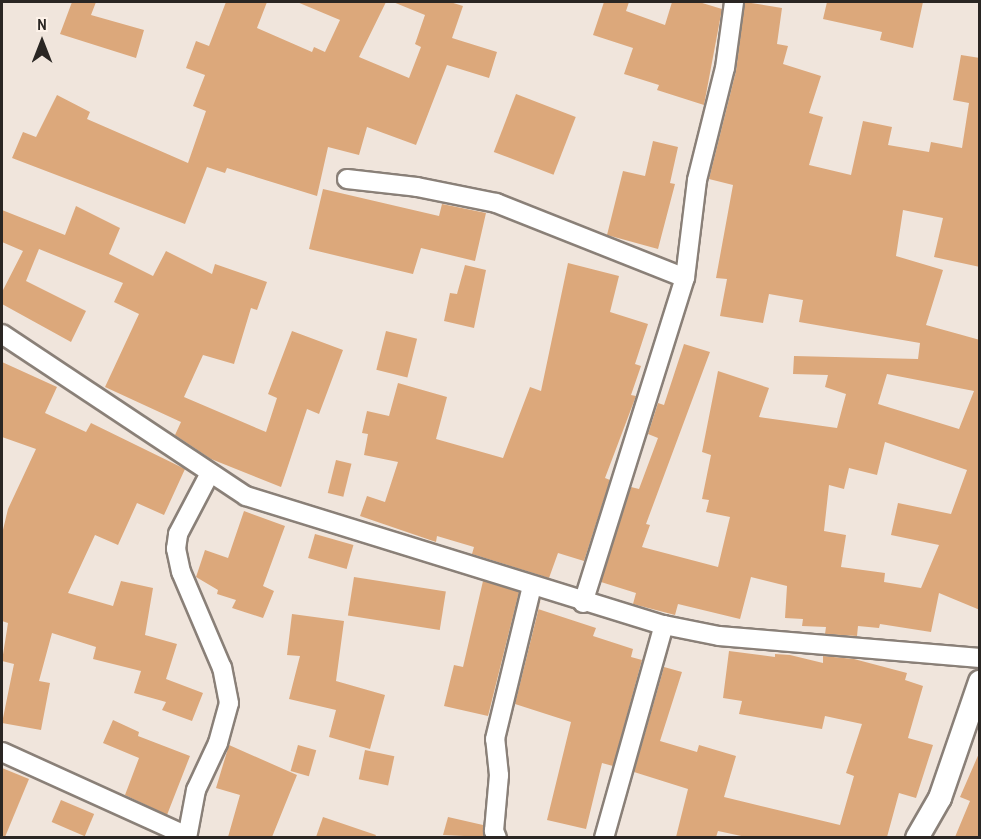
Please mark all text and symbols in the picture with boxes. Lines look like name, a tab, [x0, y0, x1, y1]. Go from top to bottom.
north arrow	[12, 12, 72, 72]
text: N	[37, 13, 47, 35]

